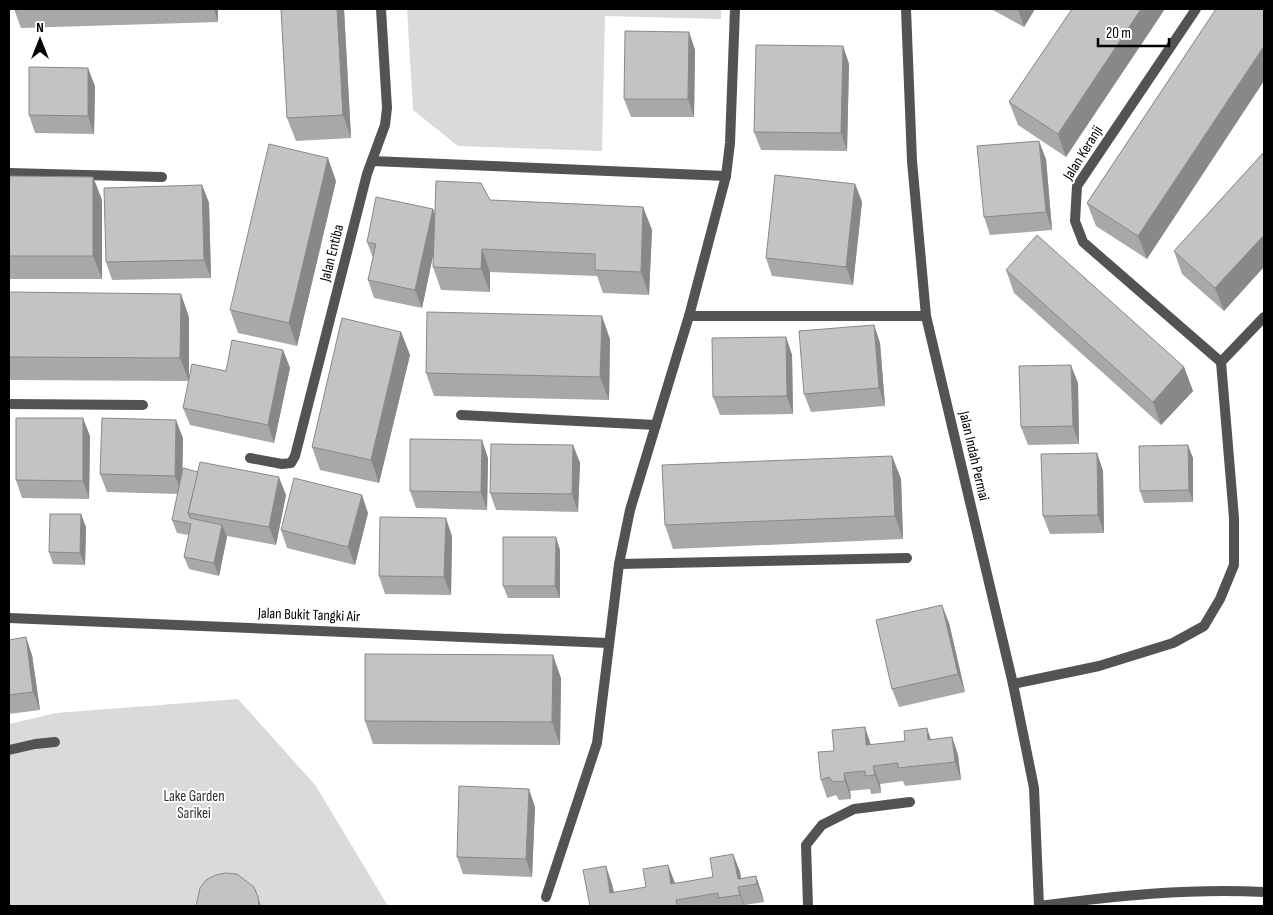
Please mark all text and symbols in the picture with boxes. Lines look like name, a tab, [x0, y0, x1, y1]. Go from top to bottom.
north arrow	[15, 15, 65, 65]
scale bar	[1098, 15, 1169, 47]
text: N	[36, 19, 44, 36]
text: 20 m	[1106, 24, 1131, 43]
street label: Jalan Keranji	[1058, 122, 1107, 185]
street label: Jalan Entiba	[315, 222, 348, 285]
street label: Jalan Indah Permai	[954, 408, 994, 503]
street label: Jalan Bukit Tangki Air	[257, 604, 361, 626]
park label: Lake Garden Sarikei	[163, 787, 225, 823]

